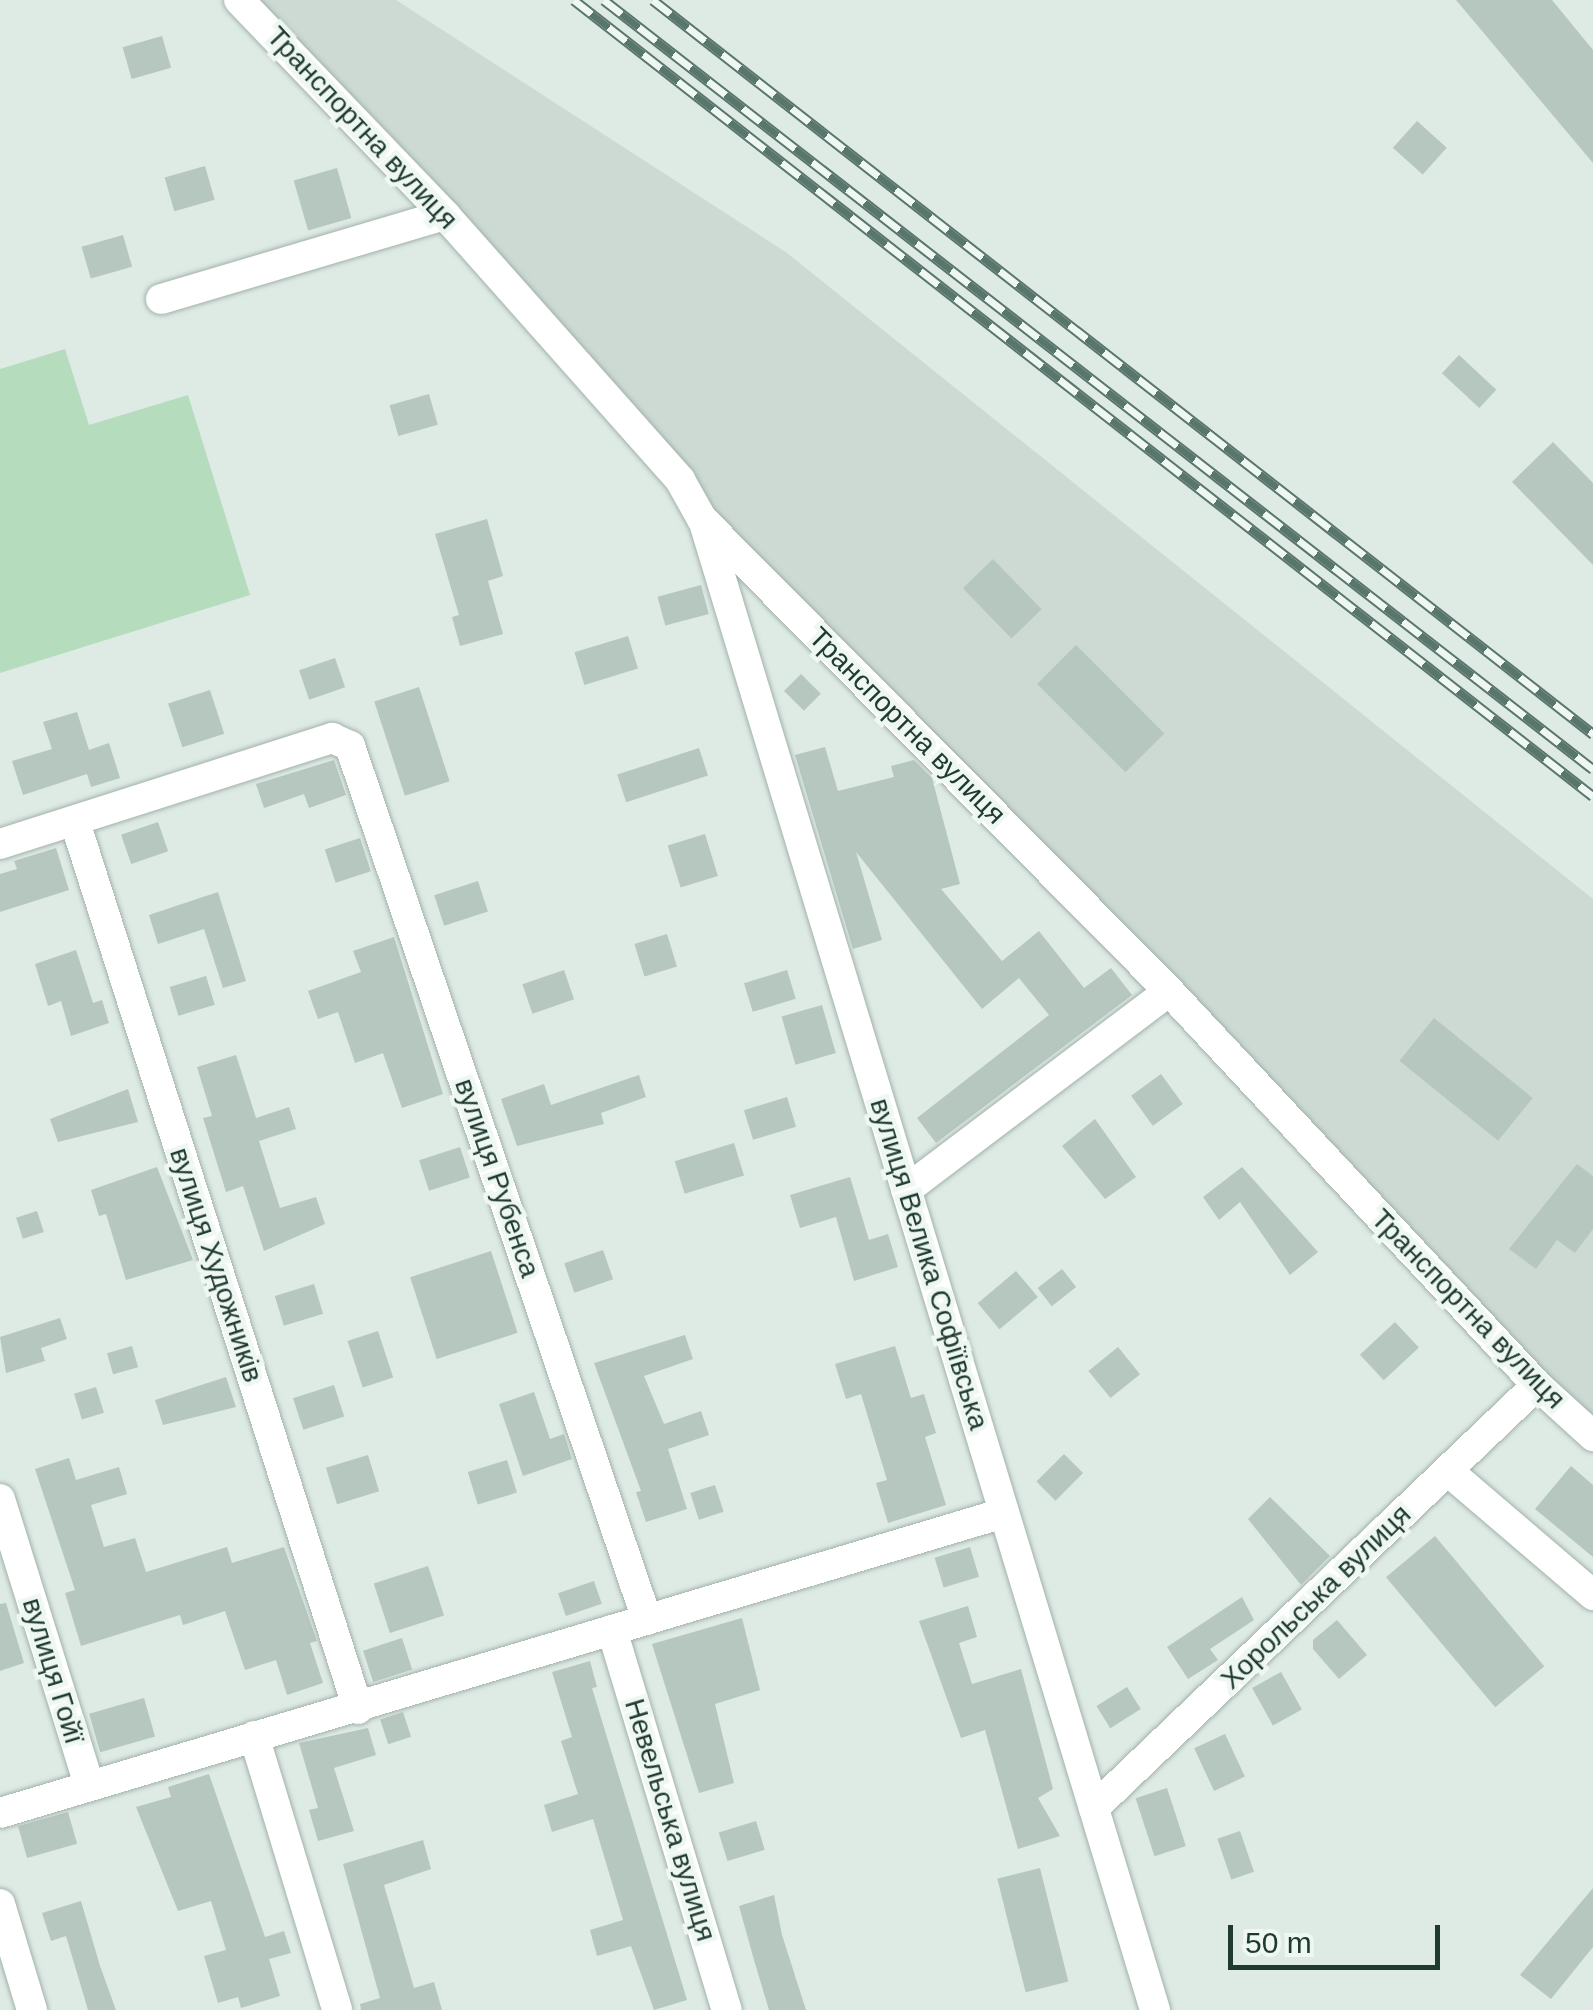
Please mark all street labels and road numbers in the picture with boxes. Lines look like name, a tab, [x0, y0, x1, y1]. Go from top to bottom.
street label: Транспортна вулиця	[260, 20, 464, 236]
street label: Транспортна вулиця	[802, 621, 1012, 831]
street label: вулиця Рубенса	[447, 1074, 547, 1282]
street label: вулиця Велика Софіївська	[863, 1094, 995, 1434]
street label: вулиця Художників	[162, 1144, 270, 1386]
street label: Транспортна вулиця	[1364, 1202, 1572, 1416]
street label: Хорольська вулиця	[1214, 1498, 1418, 1696]
street label: вулиця Гойї	[15, 1594, 91, 1748]
street label: Невельська вулиця	[617, 1695, 723, 1945]

